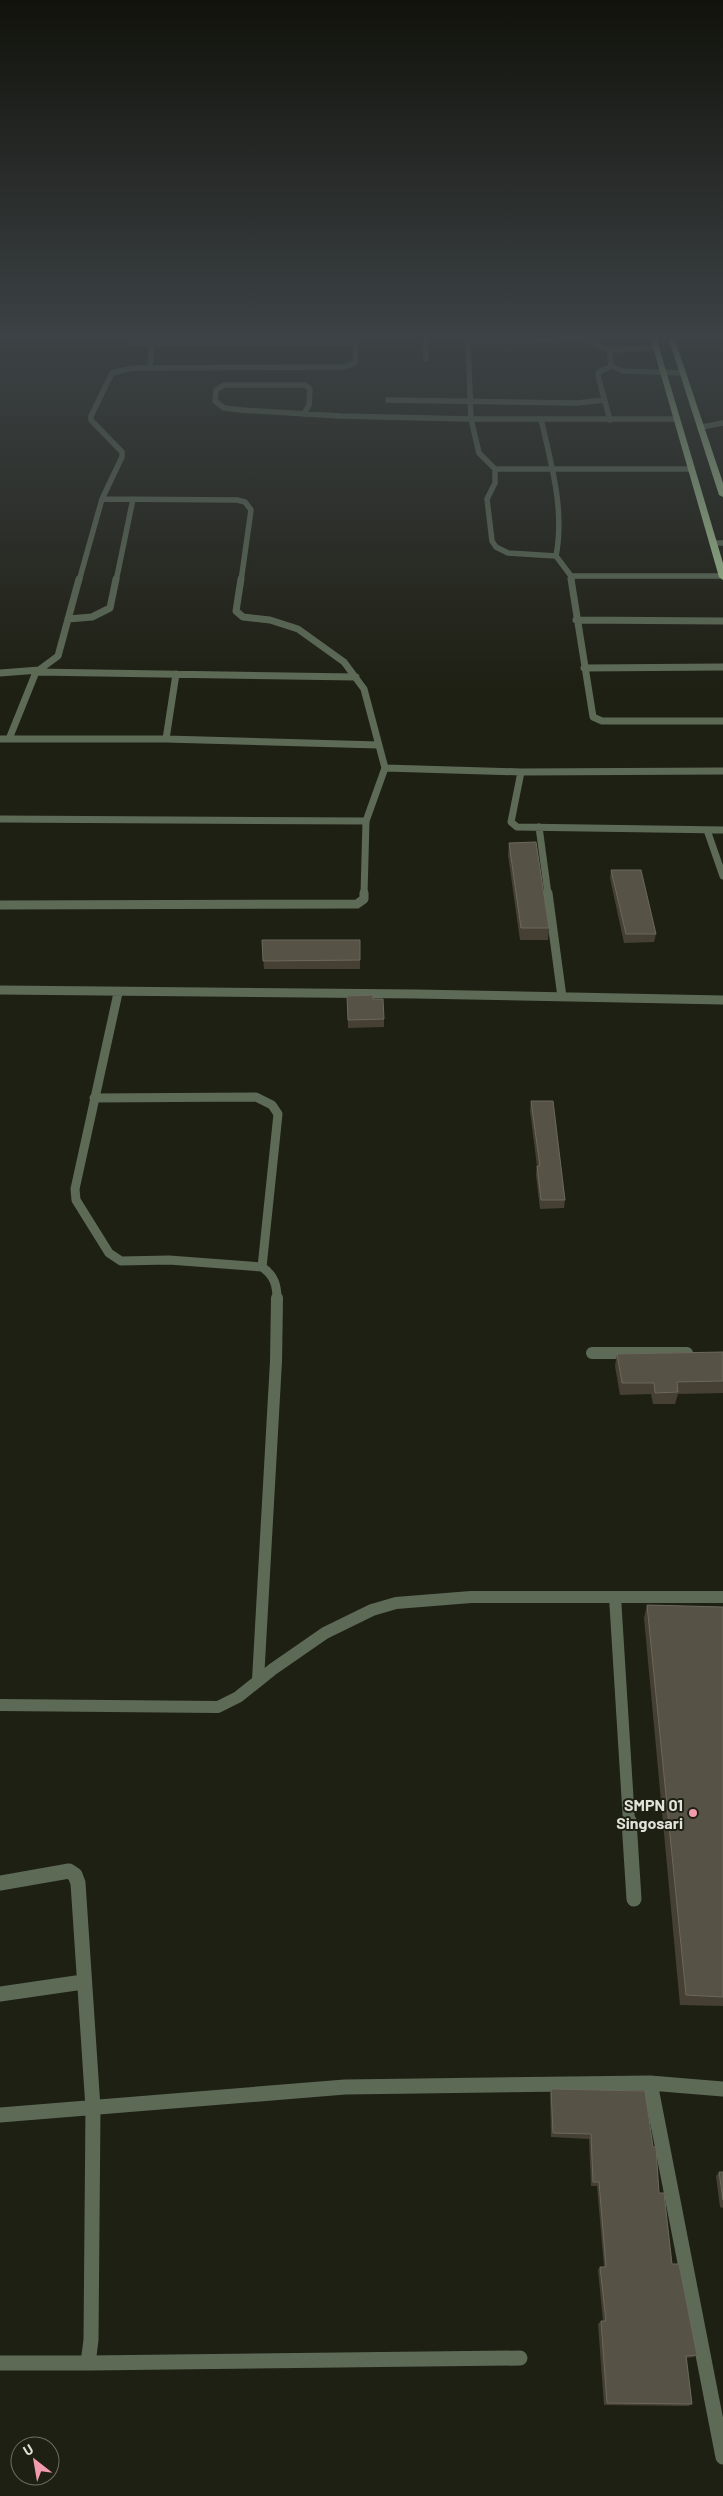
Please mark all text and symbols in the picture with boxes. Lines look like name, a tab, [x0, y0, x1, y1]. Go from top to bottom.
place label: SMPN 01 Singosari	[616, 1795, 683, 1832]
marker: SMPN 01 Singosari	[687, 1807, 699, 1819]
north arrow	[10, 2436, 60, 2486]
text: U	[20, 2440, 36, 2459]

